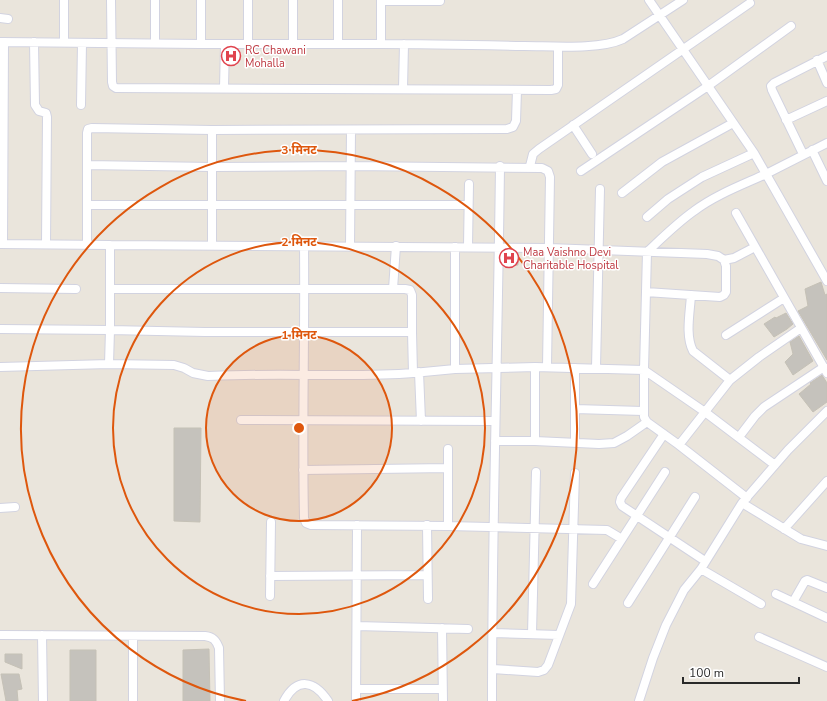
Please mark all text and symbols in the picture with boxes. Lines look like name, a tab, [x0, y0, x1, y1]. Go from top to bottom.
place label: RC Chawani Mohalla	[245, 43, 306, 71]
hospital icon: RC Chawani Mohalla	[220, 45, 242, 67]
text: 3 मिनट	[281, 142, 317, 158]
text: 2 मिनट	[281, 234, 317, 250]
place label: Maa Vaishno Devi Charitable Hospital	[523, 245, 619, 273]
hospital icon: Maa Vaishno Devi Charitable Hospital	[498, 247, 520, 269]
text: 1 मिनट	[281, 327, 317, 343]
centre of rings	[292, 421, 306, 435]
scale bar	[683, 659, 799, 685]
text: 100 m	[689, 665, 724, 681]

